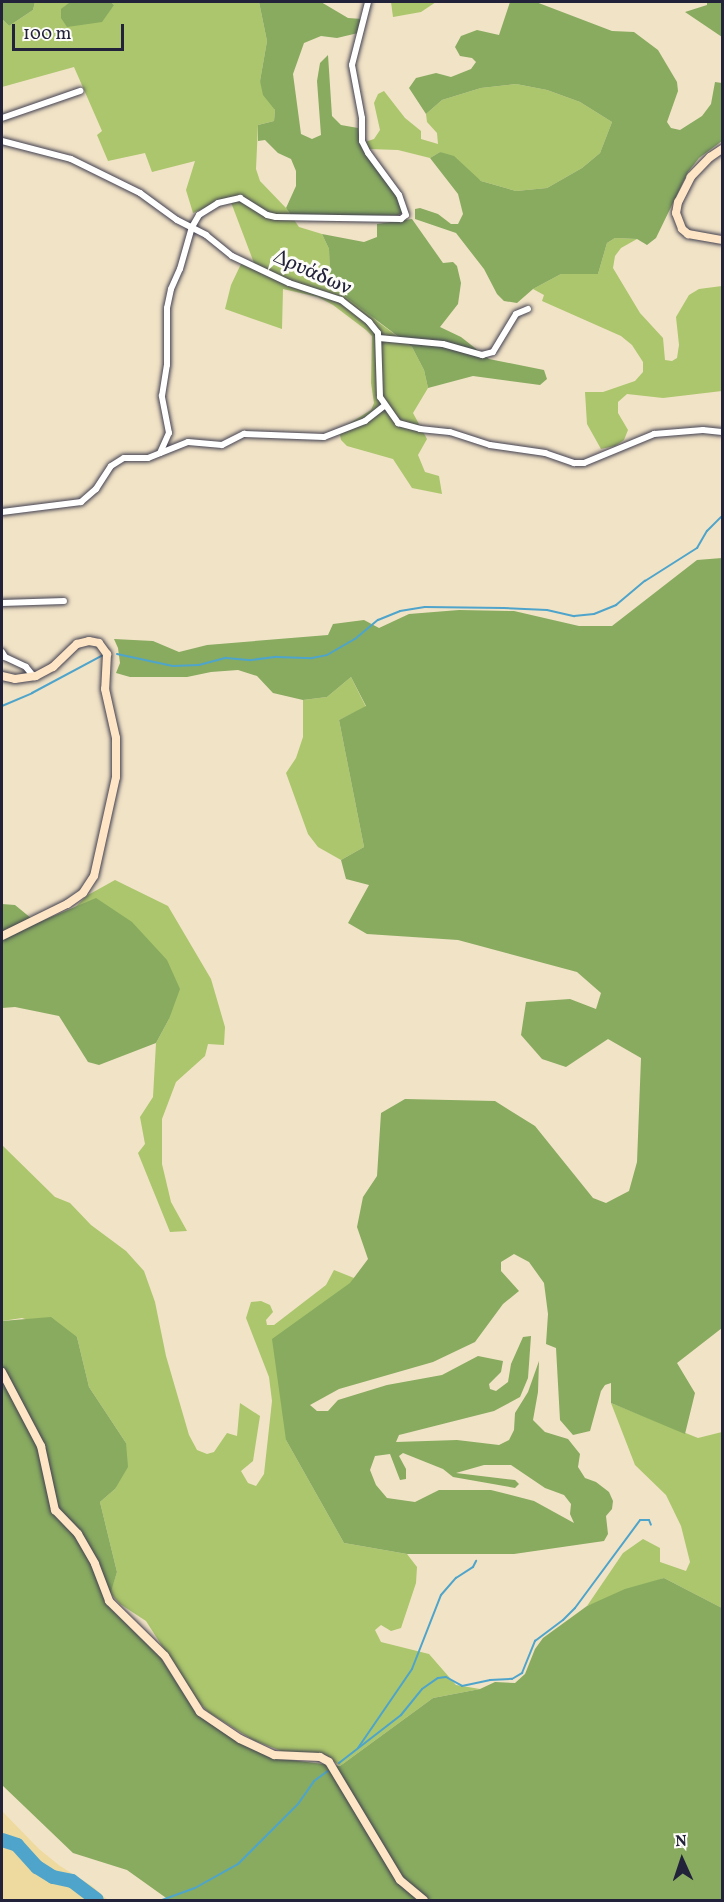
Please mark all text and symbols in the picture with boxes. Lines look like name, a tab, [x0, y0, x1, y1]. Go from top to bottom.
scale bar	[15, 12, 128, 50]
text: 100 m	[23, 22, 72, 47]
street label: Δρυάδων	[269, 245, 355, 301]
north arrow	[652, 1830, 712, 1890]
text: N	[675, 1831, 687, 1853]

